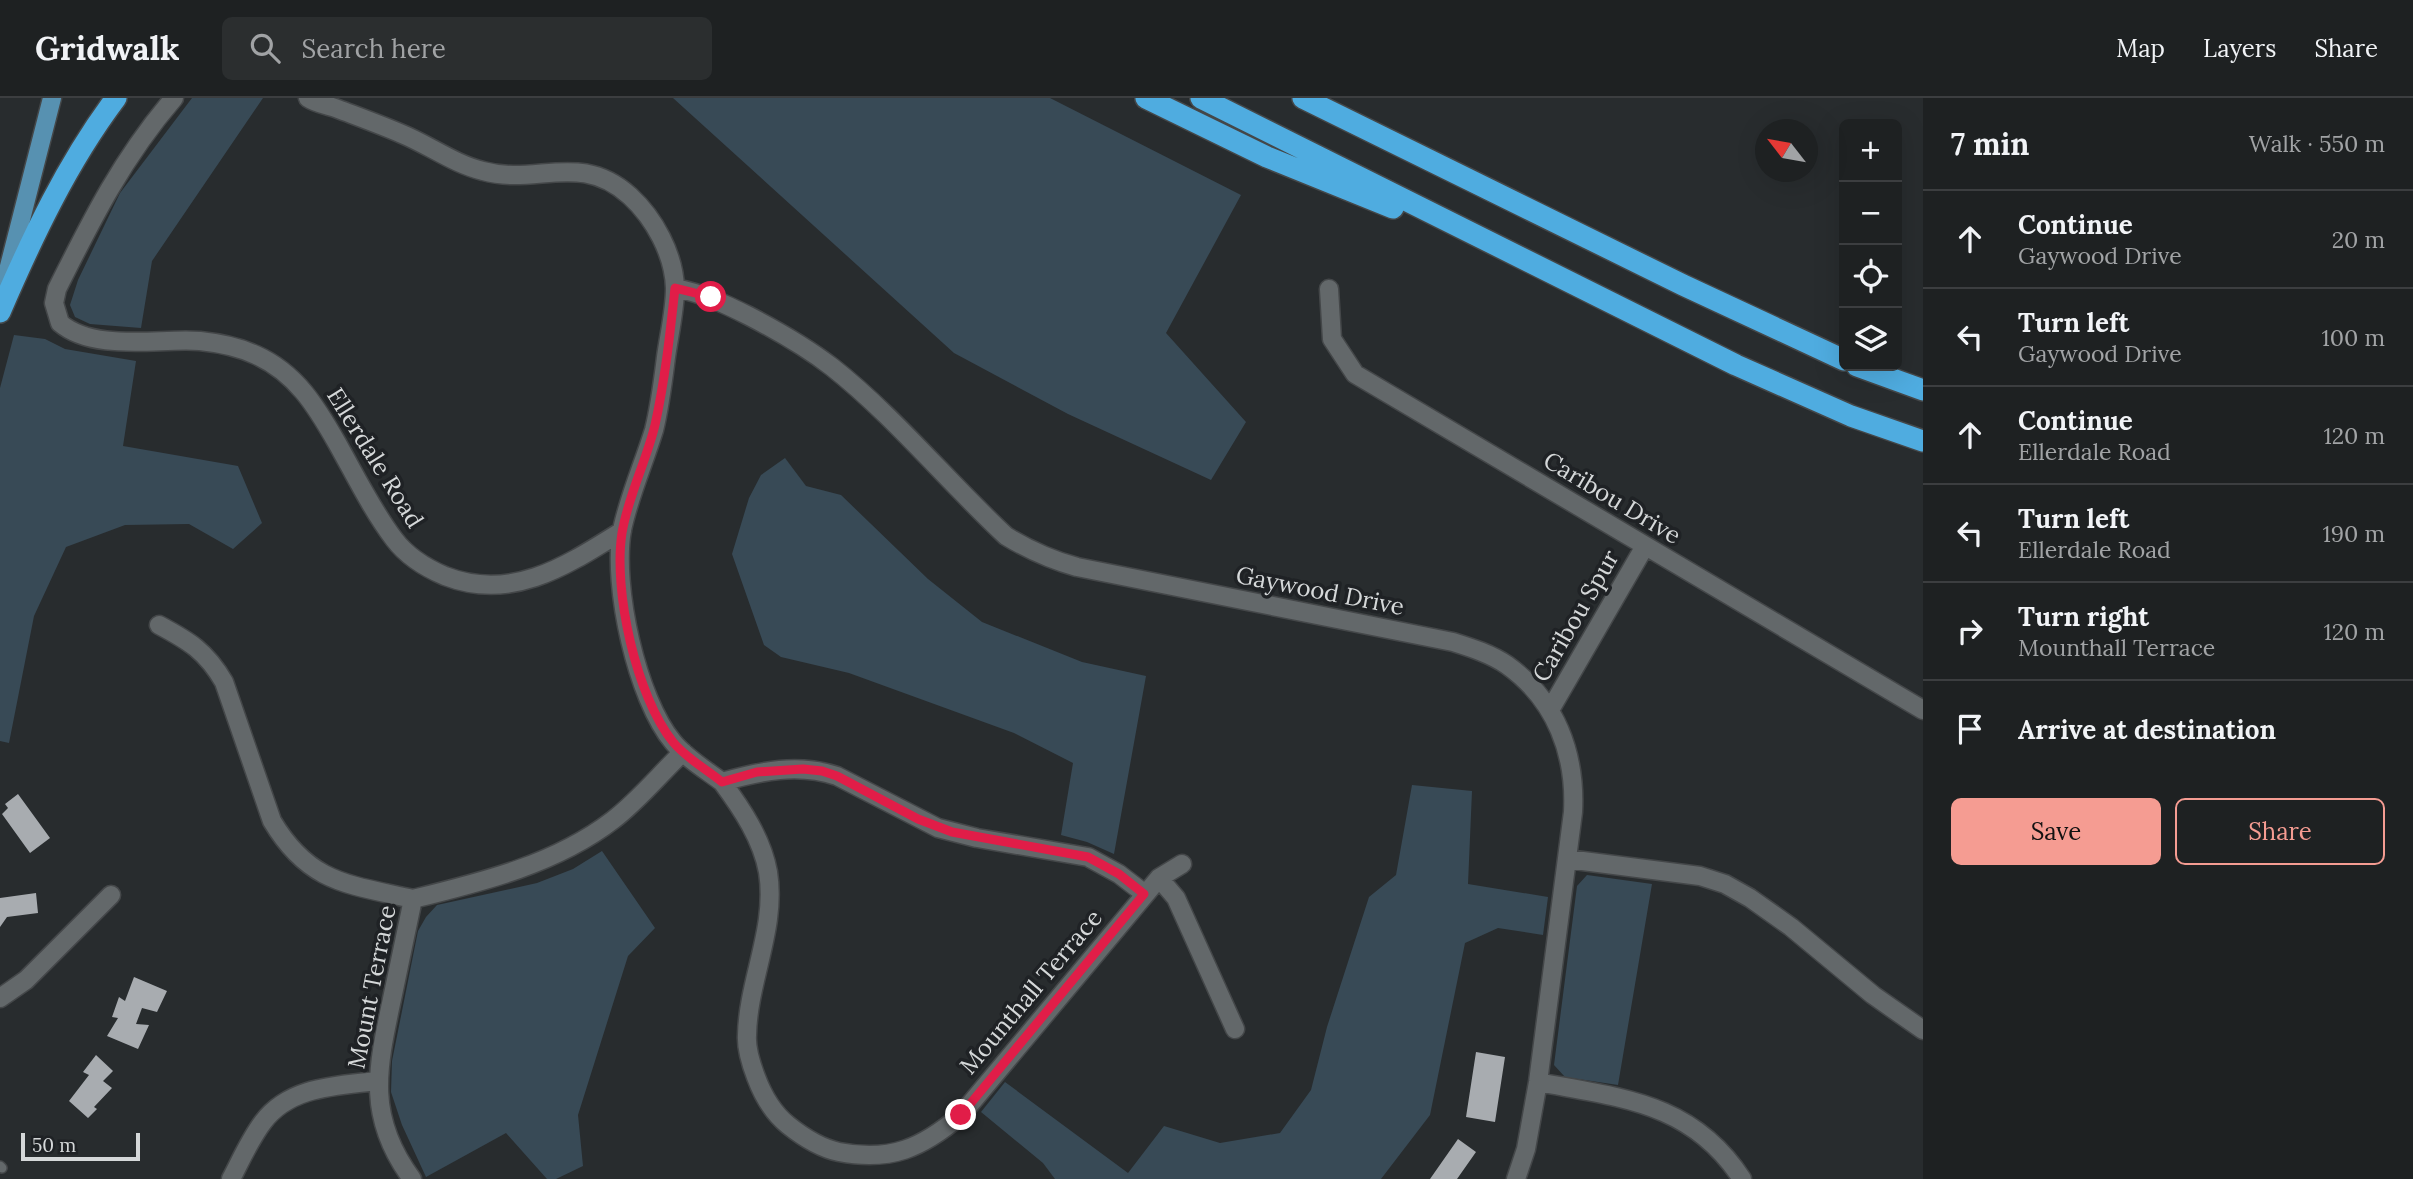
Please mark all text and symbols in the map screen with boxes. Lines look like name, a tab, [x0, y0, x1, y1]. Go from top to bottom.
search box	[222, 17, 712, 80]
text: Gridwalk	[35, 27, 180, 69]
icon: search	[246, 29, 284, 67]
text: Search here	[302, 32, 446, 65]
text: Map	[2116, 33, 2165, 64]
text: Layers	[2203, 33, 2276, 64]
text: Share	[2314, 33, 2378, 64]
north arrow	[1755, 119, 1818, 182]
map controls	[1839, 119, 1902, 371]
button: +	[1839, 119, 1902, 182]
text: 7 min	[1951, 125, 2030, 163]
text: Walk · 550 m	[2249, 129, 2385, 158]
button: −	[1839, 182, 1902, 245]
text: Continue	[2018, 208, 2133, 241]
icon: ahead	[1951, 220, 1989, 258]
text: 20 m	[2332, 225, 2385, 254]
text: Gaywood Drive	[2018, 241, 2182, 270]
button: locate	[1839, 245, 1902, 308]
route start	[695, 281, 726, 312]
text: Turn left	[2018, 306, 2129, 339]
button: layers	[1839, 308, 1902, 371]
icon: left	[1951, 318, 1989, 356]
text: 100 m	[2321, 323, 2385, 352]
text: Gaywood Drive	[2018, 339, 2182, 368]
street label: Ellerdale Road	[320, 382, 431, 534]
text: Continue	[2018, 404, 2133, 437]
icon: ahead	[1951, 416, 1989, 454]
text: 120 m	[2323, 421, 2385, 450]
text: Ellerdale Road	[2018, 437, 2171, 466]
street label: Caribou Drive	[1538, 444, 1687, 551]
text: Turn left	[2018, 502, 2129, 535]
icon: left	[1951, 514, 1989, 552]
text: 190 m	[2322, 519, 2385, 548]
text: Ellerdale Road	[2018, 535, 2171, 564]
street label: Caribou Spur	[1525, 544, 1626, 687]
street label: Gaywood Drive	[1233, 559, 1407, 622]
text: Turn right	[2018, 600, 2149, 633]
icon: right	[1951, 612, 1989, 650]
text: 120 m	[2323, 617, 2385, 646]
text: Mounthall Terrace	[2018, 633, 2215, 662]
icon: arrive	[1951, 710, 1989, 748]
text: Arrive at destination	[2018, 713, 2276, 746]
button: Save	[1951, 798, 2161, 865]
button: Share	[2175, 798, 2385, 865]
street label: Mount Terrace	[340, 902, 403, 1071]
street label: Mounthall Terrace	[953, 903, 1109, 1080]
route end	[945, 1099, 976, 1130]
scale bar	[21, 1130, 140, 1162]
text: 50 m	[32, 1133, 76, 1157]

